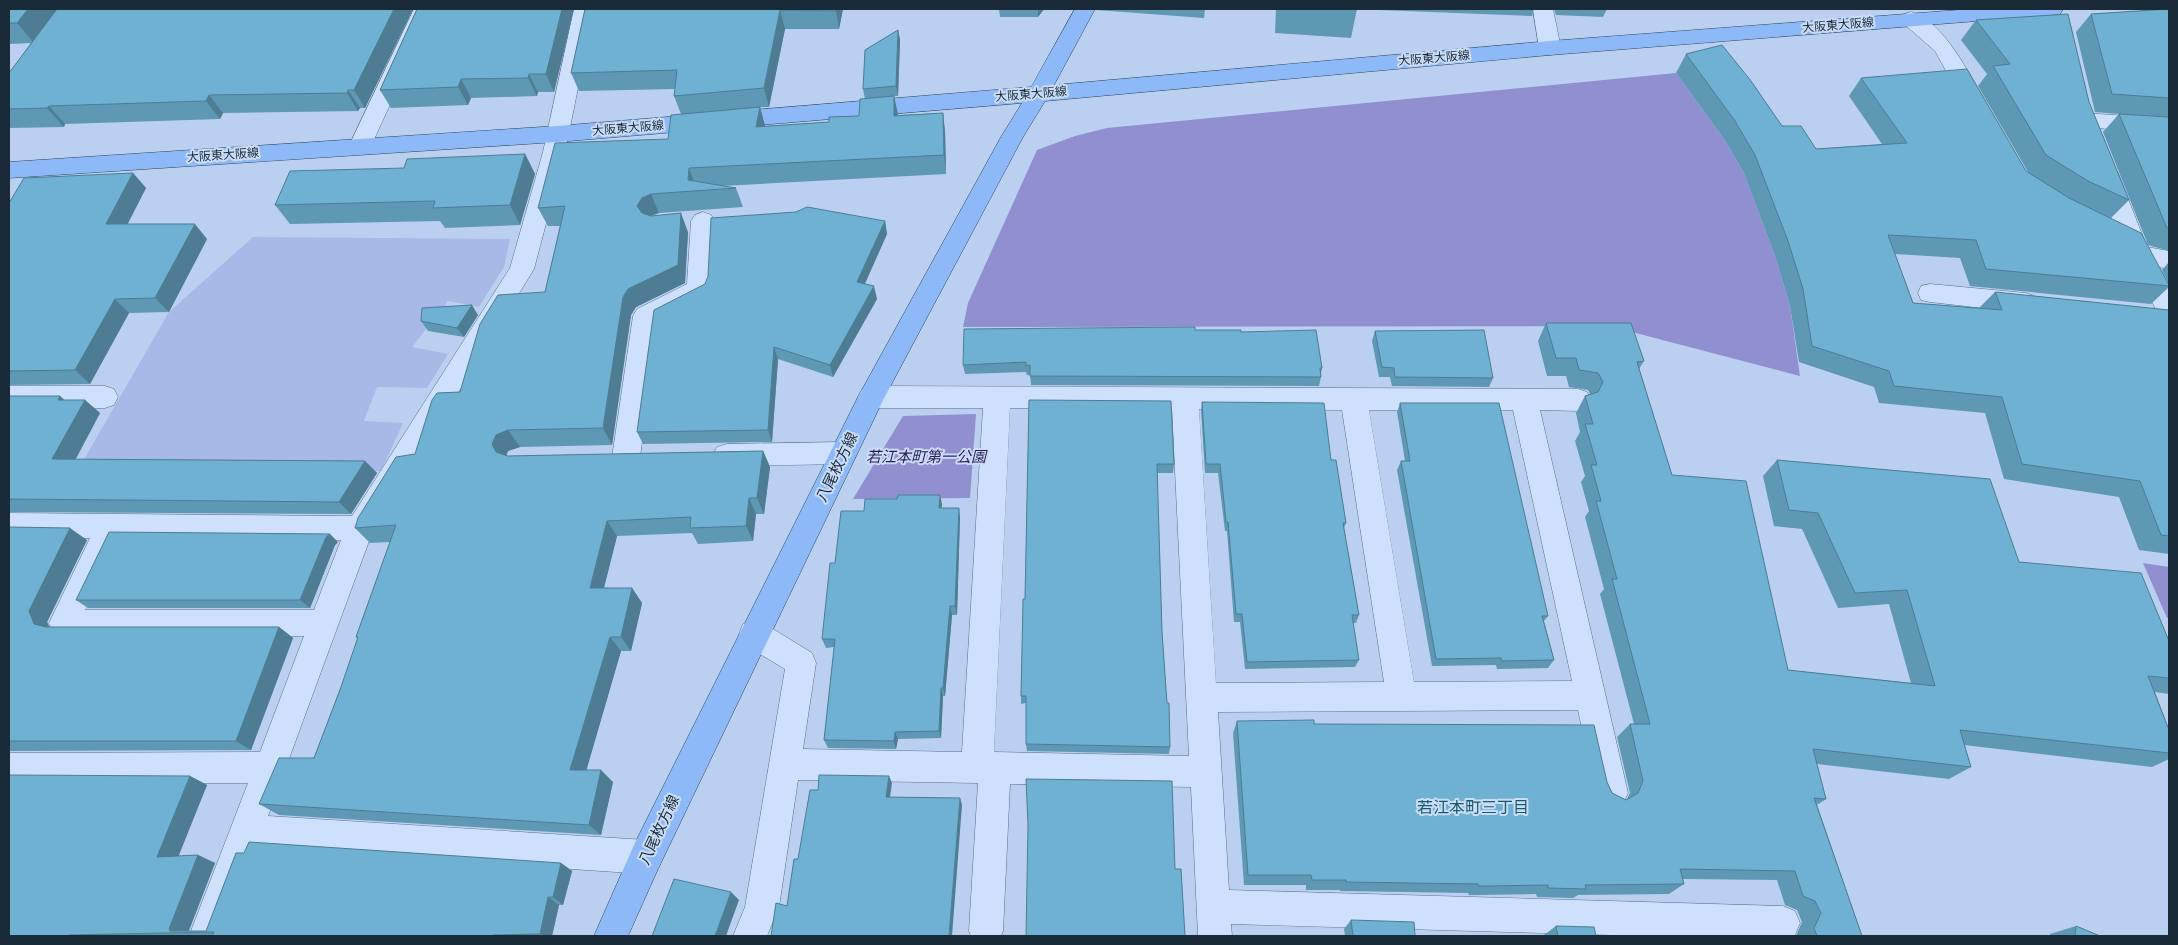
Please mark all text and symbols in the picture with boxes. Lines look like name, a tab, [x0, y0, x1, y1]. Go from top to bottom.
street label: 大阪東大阪線	[1801, 13, 1875, 38]
street label: 大阪東大阪線	[1397, 46, 1471, 71]
street label: 大阪東大阪線	[994, 82, 1068, 107]
street label: 大阪東大阪線	[591, 116, 665, 141]
street label: 大阪東大阪線	[186, 144, 260, 167]
street label: 八尾枚方線	[811, 428, 864, 506]
park label: 若江本町第一公園	[866, 446, 988, 469]
street label: 八尾枚方線	[633, 791, 686, 869]
district label: 若江本町三丁目	[1417, 796, 1529, 820]

